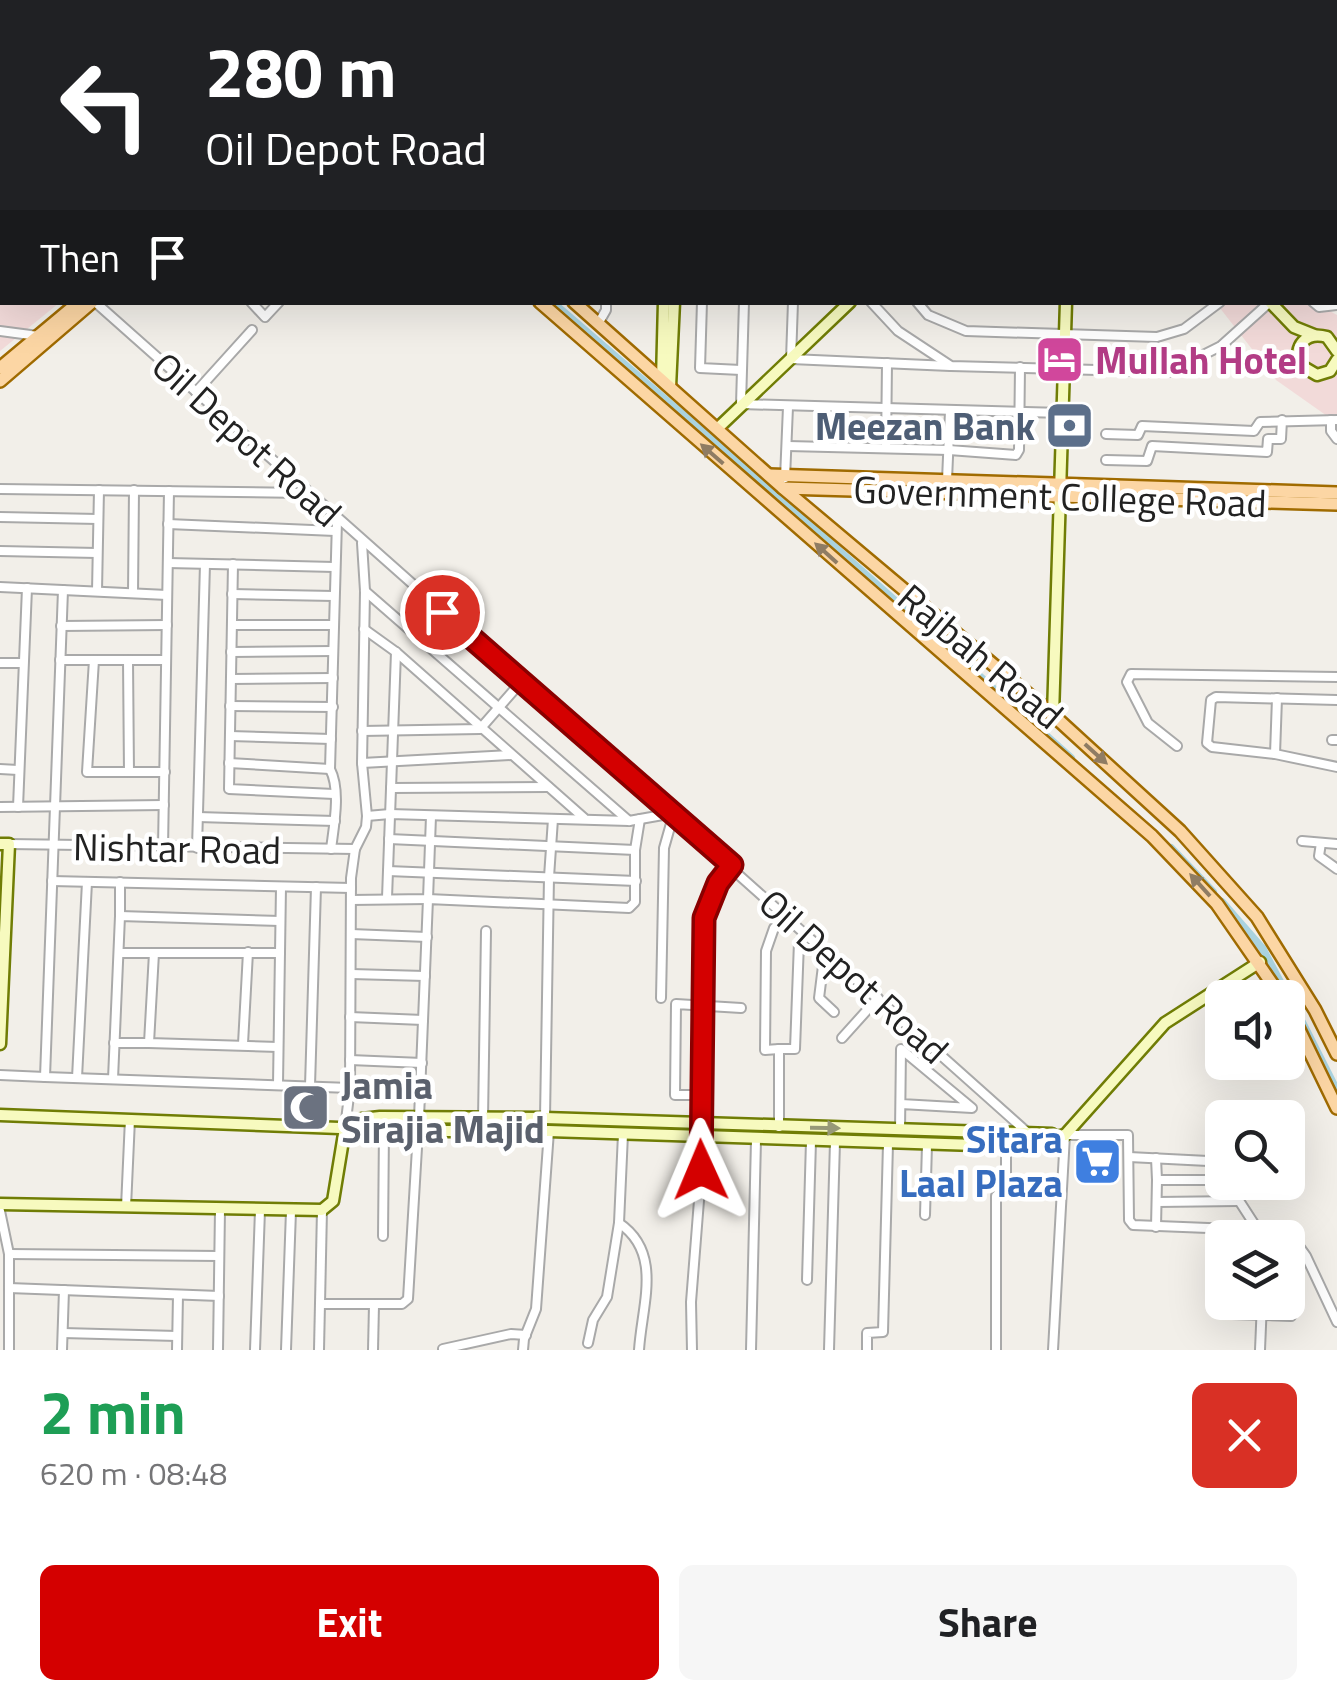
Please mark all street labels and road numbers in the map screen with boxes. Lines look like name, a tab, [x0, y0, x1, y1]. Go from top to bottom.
street label: Oil Depot Road	[139, 338, 355, 540]
street label: Government College Road	[853, 460, 1267, 532]
street label: Rajbah Road	[885, 569, 1077, 743]
street label: Nishtar Road	[72, 817, 282, 879]
street label: Oil Depot Road	[746, 875, 962, 1077]

